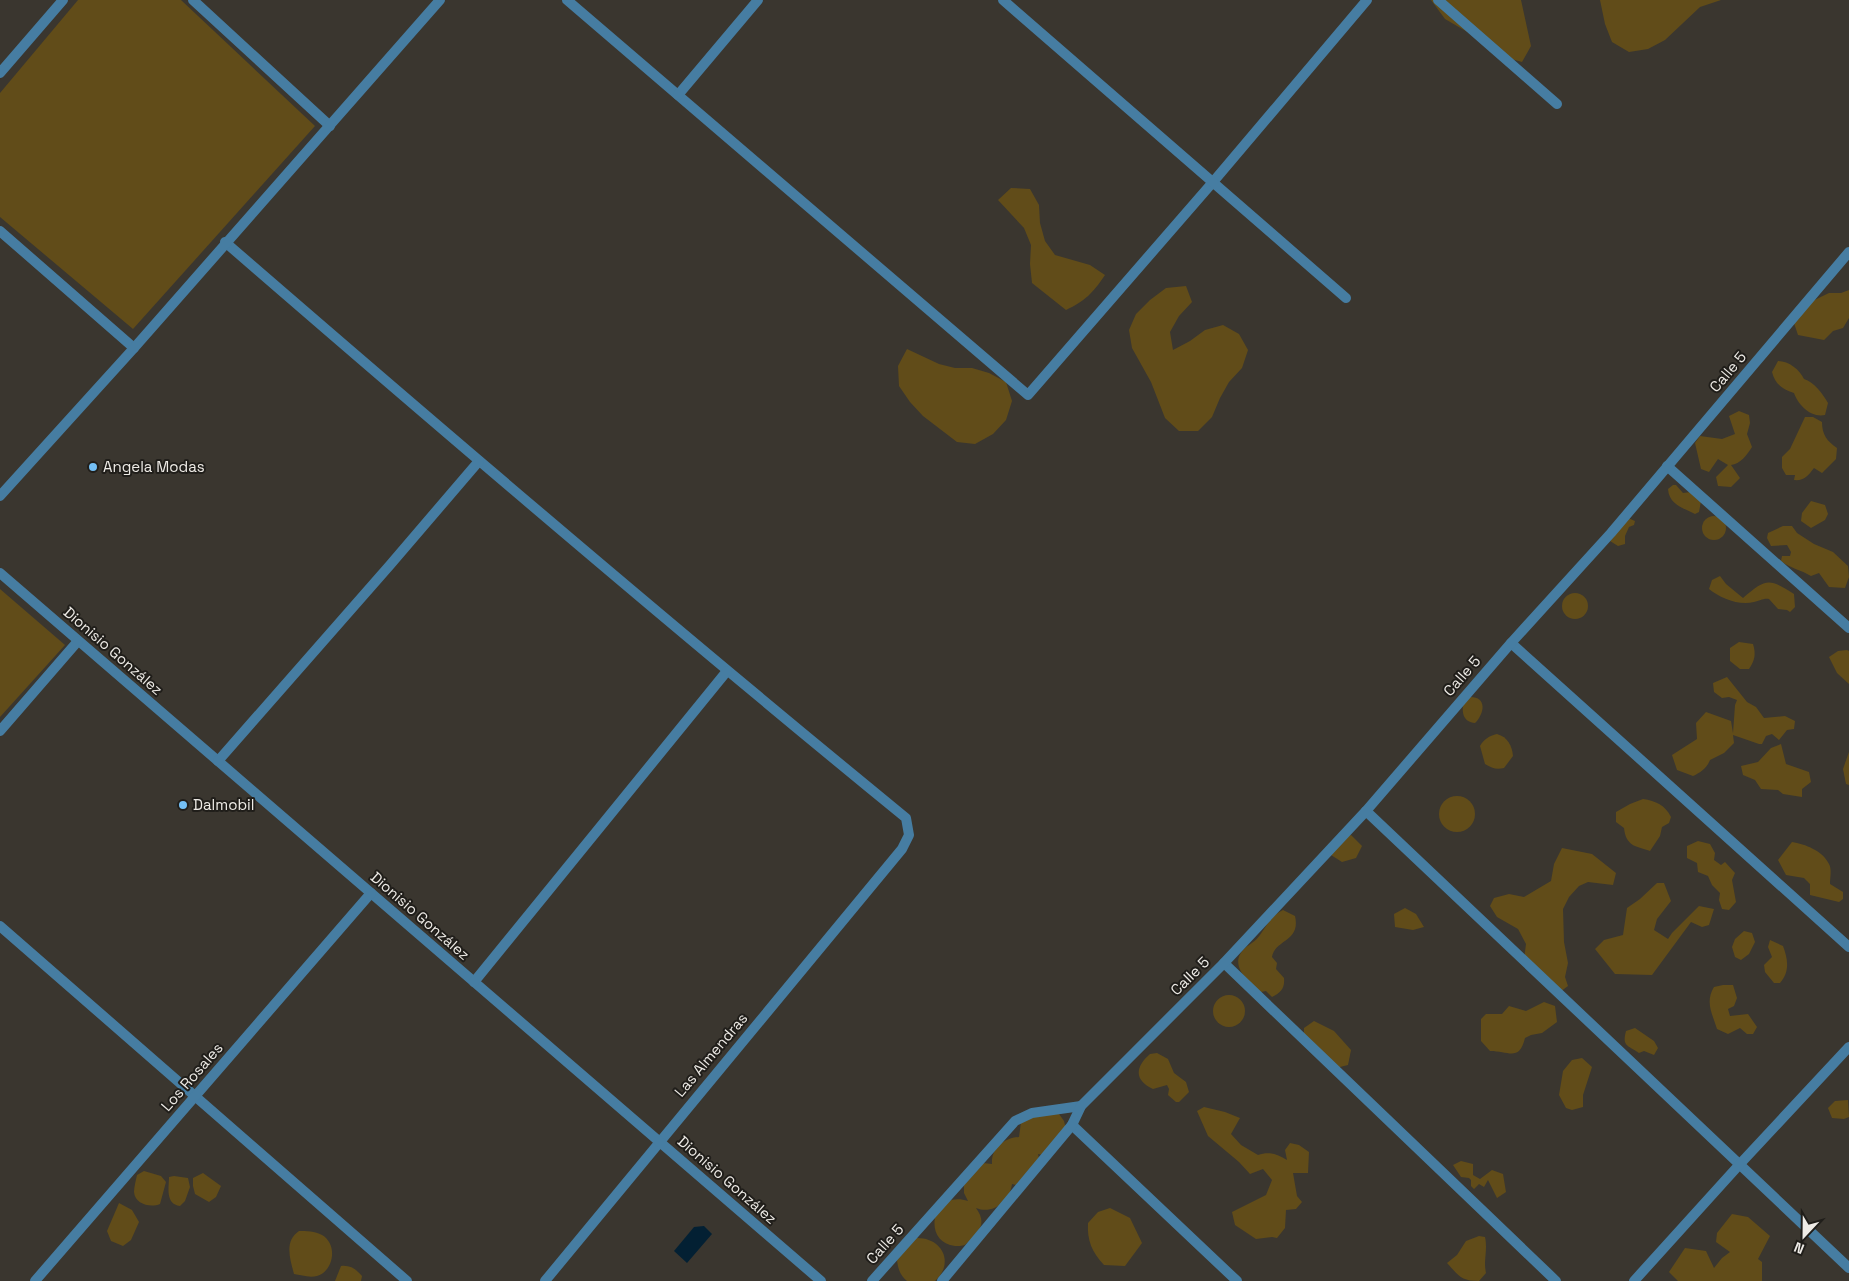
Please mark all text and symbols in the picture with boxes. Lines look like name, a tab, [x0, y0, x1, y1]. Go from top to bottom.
street label: Calle 5	[1705, 347, 1750, 396]
place label: Angela Modas	[103, 457, 205, 476]
marker: Angela Modas	[87, 461, 99, 473]
street label: Dionisio González	[60, 602, 167, 699]
street label: Calle 5	[1439, 652, 1484, 700]
place label: Dalmobil	[193, 795, 254, 814]
marker: Dalmobil	[177, 799, 189, 811]
street label: Dionisio González	[367, 867, 474, 964]
street label: Calle 5	[1166, 952, 1213, 999]
street label: Las Almendras	[670, 1009, 751, 1101]
street label: Los Rosales	[157, 1038, 227, 1115]
street label: Dionisio González	[674, 1131, 781, 1228]
north arrow	[1779, 1211, 1829, 1261]
street label: Calle 5	[862, 1220, 908, 1268]
text: N	[1791, 1238, 1807, 1258]

